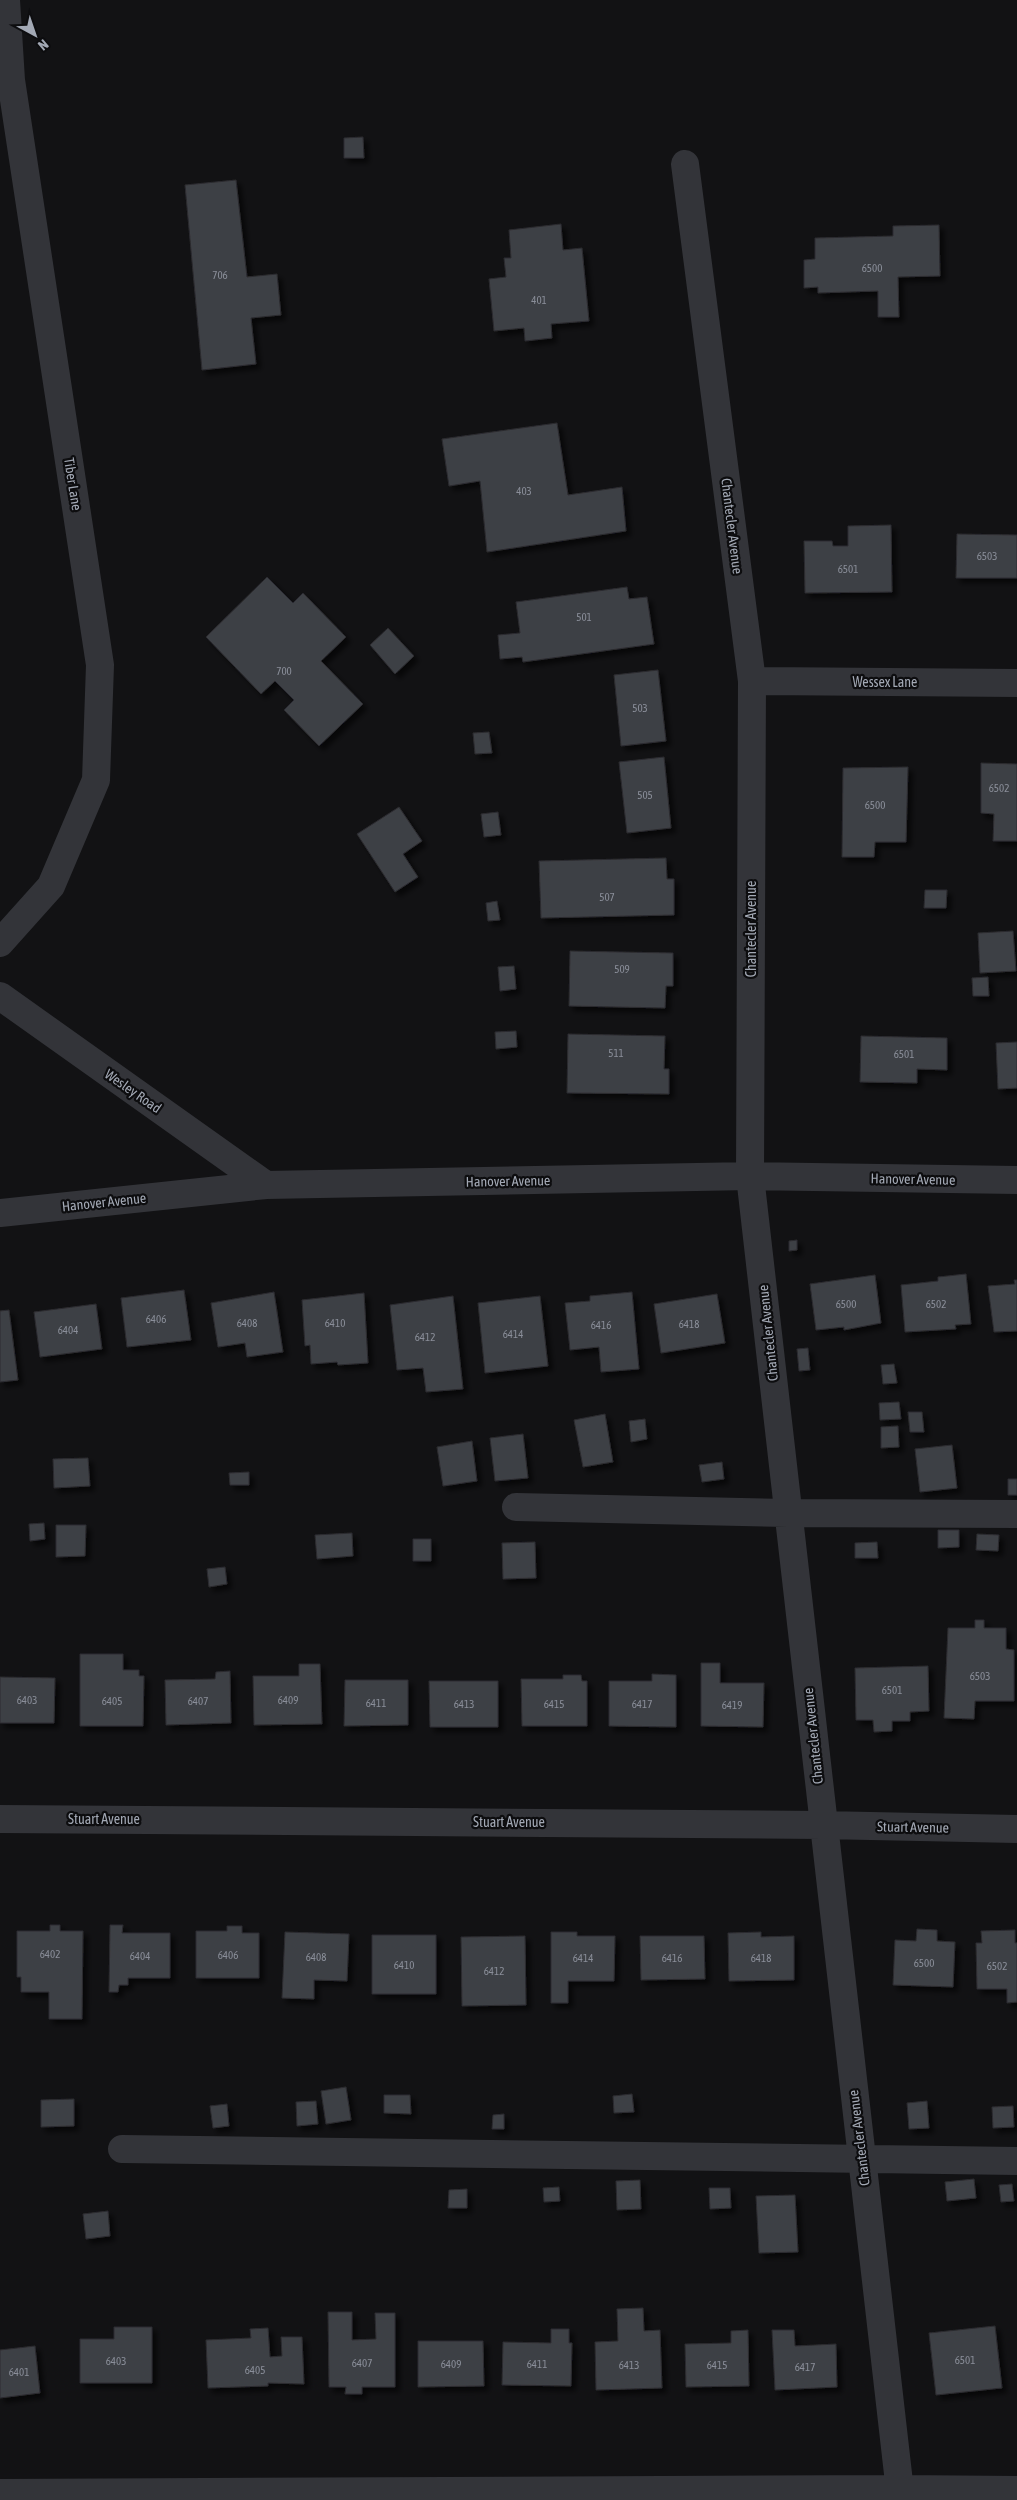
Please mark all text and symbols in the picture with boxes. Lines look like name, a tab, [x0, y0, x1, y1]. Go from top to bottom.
north arrow	[10, 10, 60, 60]
text: N	[35, 36, 52, 54]
house number: 6500	[862, 262, 882, 274]
house number: 706	[212, 269, 228, 281]
house number: 401	[531, 294, 547, 306]
street label: Tiber Lane	[61, 456, 85, 512]
street label: Chantecler Avenue	[718, 477, 746, 575]
house number: 403	[516, 485, 532, 497]
house number: 6503	[977, 550, 997, 562]
house number: 6501	[838, 563, 858, 575]
house number: 501	[576, 611, 592, 623]
house number: 700	[276, 665, 292, 677]
street label: Wessex Lane	[853, 674, 917, 690]
house number: 503	[632, 702, 648, 714]
house number: 6502	[989, 782, 1009, 794]
house number: 505	[637, 789, 653, 801]
house number: 6500	[865, 799, 885, 811]
street label: Chantecler Avenue	[743, 881, 759, 977]
house number: 507	[599, 891, 615, 903]
house number: 509	[614, 963, 630, 975]
house number: 511	[608, 1047, 624, 1059]
house number: 6501	[894, 1048, 914, 1060]
street label: Wesley Road	[102, 1066, 164, 1116]
street label: Hanover Avenue	[871, 1170, 955, 1188]
street label: Hanover Avenue	[466, 1172, 550, 1190]
street label: Hanover Avenue	[61, 1190, 147, 1214]
street label: Chantecler Avenue	[755, 1284, 781, 1382]
house number: 6500	[836, 1298, 856, 1310]
house number: 6502	[926, 1298, 946, 1310]
house number: 6406	[146, 1313, 166, 1325]
house number: 6408	[237, 1317, 257, 1329]
house number: 6410	[325, 1317, 345, 1329]
house number: 6418	[679, 1318, 699, 1330]
house number: 6416	[591, 1319, 611, 1331]
house number: 6404	[58, 1324, 78, 1336]
house number: 6414	[503, 1328, 523, 1340]
house number: 6412	[415, 1331, 435, 1343]
house number: 6503	[970, 1670, 990, 1682]
house number: 6501	[882, 1684, 902, 1696]
street label: Chantecler Avenue	[800, 1687, 826, 1785]
house number: 6403	[17, 1694, 37, 1706]
house number: 6409	[278, 1694, 298, 1706]
house number: 6405	[102, 1695, 122, 1707]
house number: 6407	[188, 1695, 208, 1707]
house number: 6411	[366, 1697, 386, 1709]
house number: 6413	[454, 1698, 474, 1710]
house number: 6415	[544, 1698, 564, 1710]
house number: 6417	[632, 1698, 652, 1710]
house number: 6419	[722, 1699, 742, 1711]
street label: Stuart Avenue	[68, 1811, 140, 1827]
street label: Stuart Avenue	[473, 1814, 545, 1830]
street label: Stuart Avenue	[877, 1818, 949, 1836]
house number: 6402	[40, 1948, 60, 1960]
house number: 6406	[218, 1949, 238, 1961]
house number: 6404	[130, 1950, 150, 1962]
house number: 6408	[306, 1951, 326, 1963]
house number: 6414	[573, 1952, 593, 1964]
house number: 6416	[662, 1952, 682, 1964]
house number: 6418	[751, 1952, 771, 1964]
house number: 6500	[914, 1957, 934, 1969]
house number: 6410	[394, 1959, 414, 1971]
house number: 6502	[987, 1960, 1007, 1972]
house number: 6412	[484, 1965, 504, 1977]
street label: Chantecler Avenue	[845, 2089, 873, 2187]
house number: 6501	[955, 2354, 975, 2366]
house number: 6403	[106, 2355, 126, 2367]
house number: 6407	[352, 2357, 372, 2369]
house number: 6409	[441, 2358, 461, 2370]
house number: 6411	[527, 2358, 547, 2370]
house number: 6413	[619, 2359, 639, 2371]
house number: 6415	[707, 2359, 727, 2371]
house number: 6417	[795, 2361, 815, 2373]
house number: 6405	[245, 2364, 265, 2376]
house number: 6401	[9, 2366, 29, 2378]

